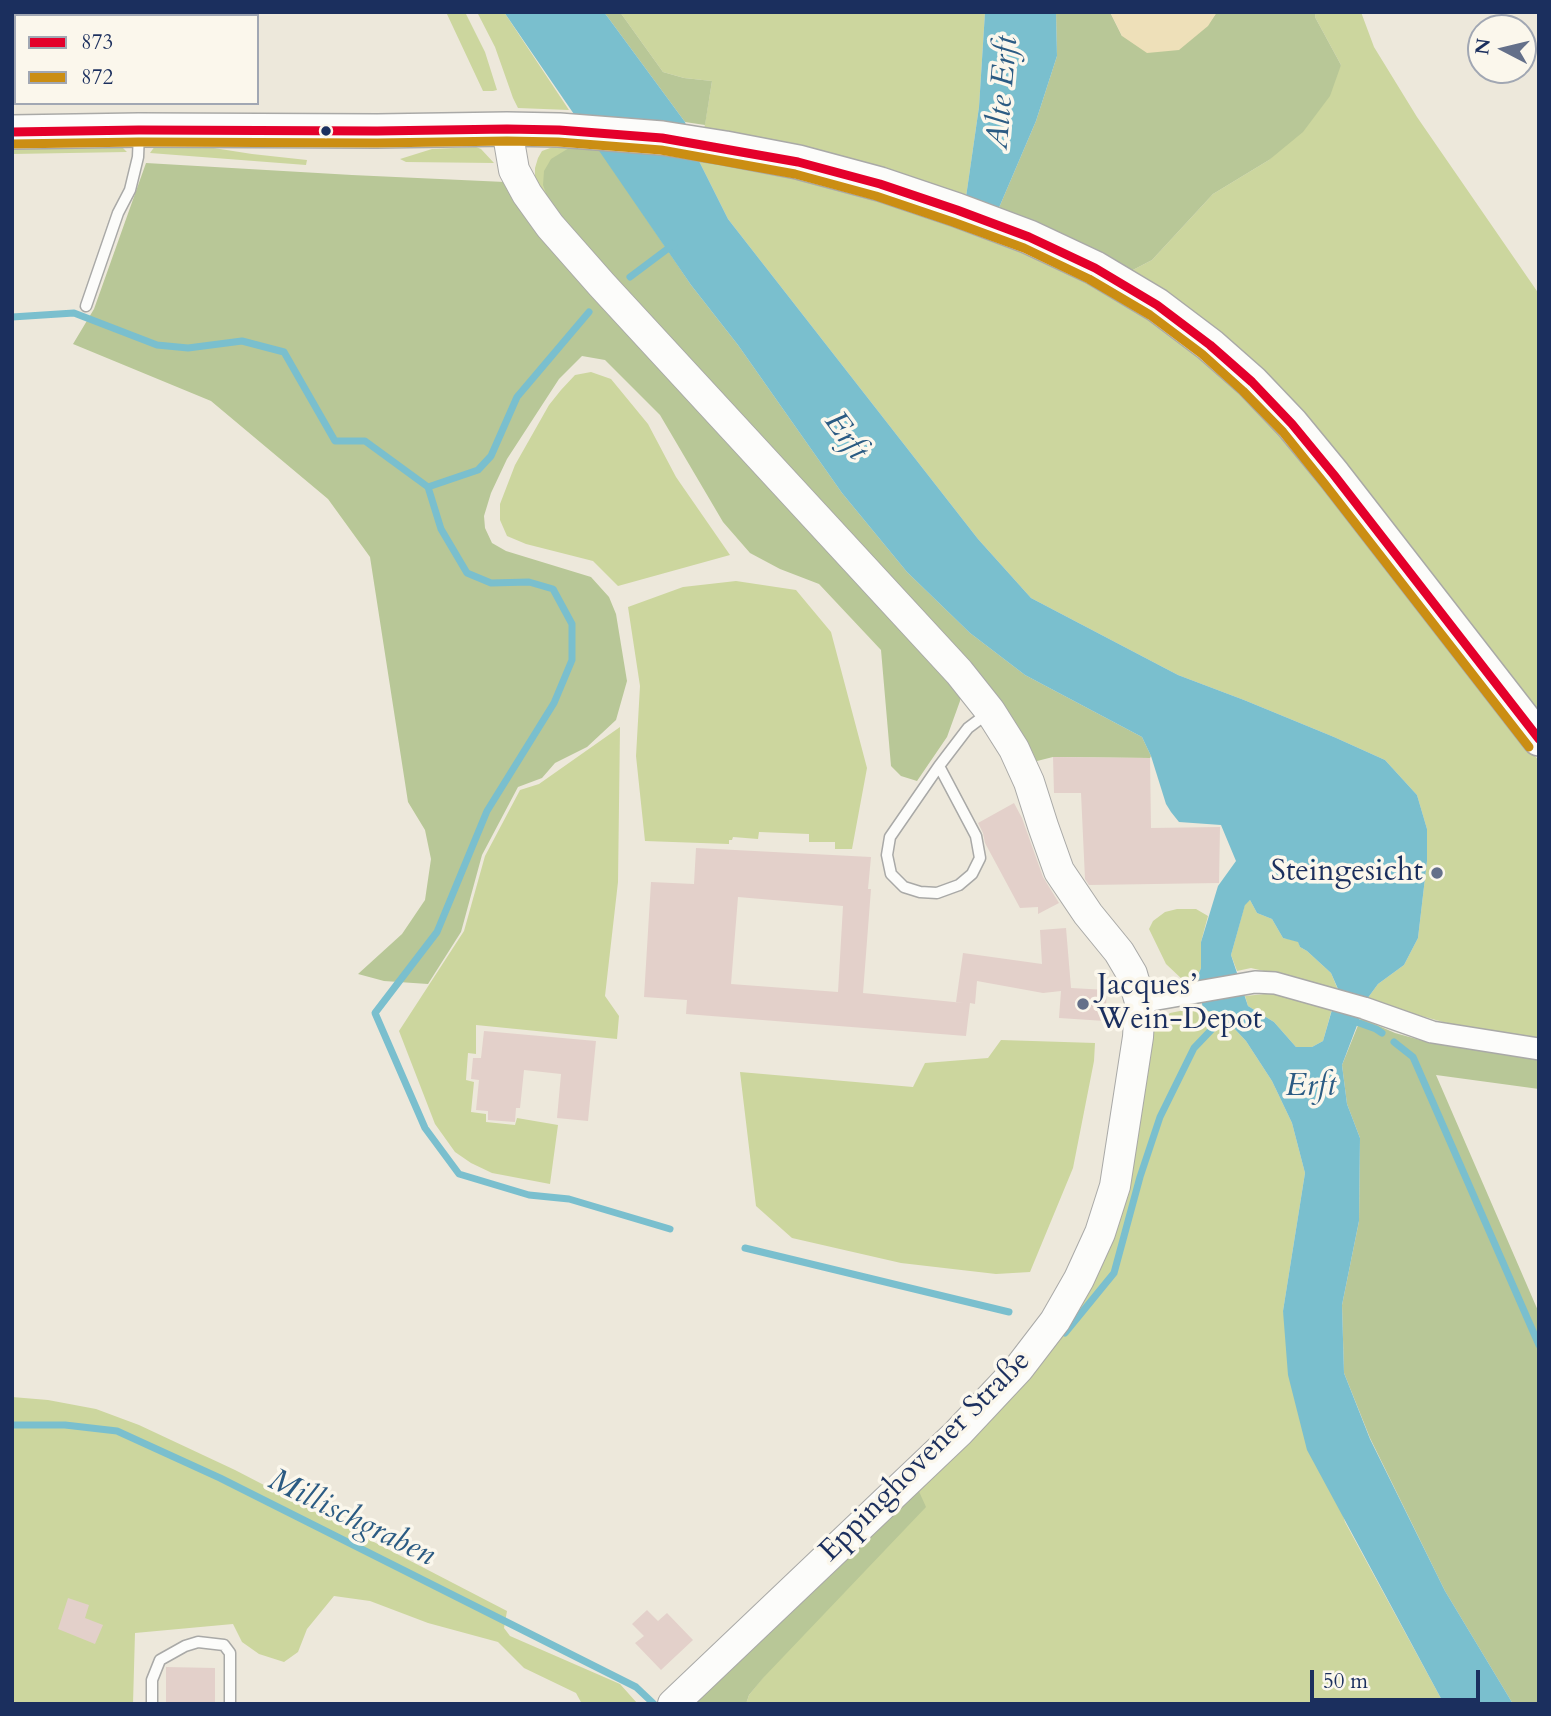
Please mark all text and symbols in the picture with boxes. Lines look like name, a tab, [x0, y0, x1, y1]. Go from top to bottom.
legend	[14, 14, 259, 105]
north arrow	[1467, 14, 1537, 84]
text: 873	[81, 28, 113, 57]
water label: Alte Erft	[980, 35, 1028, 151]
text: N	[1469, 37, 1497, 56]
text: 872	[81, 63, 113, 92]
unlabelled marker	[319, 124, 333, 138]
water label: Erft	[815, 405, 875, 469]
place label: Steingesicht	[1271, 855, 1423, 891]
marker: Steingesicht	[1429, 865, 1445, 881]
place label: Jacques’ Wein-Depot	[1097, 969, 1262, 1040]
marker: Jacques’ Wein-Depot	[1075, 996, 1091, 1012]
water label: Erft	[1286, 1069, 1336, 1107]
street label: Eppinghovener Straße	[813, 1344, 1039, 1570]
water label: Millischgraben	[261, 1462, 441, 1576]
scale bar	[1313, 1656, 1483, 1700]
text: 50 m	[1323, 1667, 1368, 1696]

